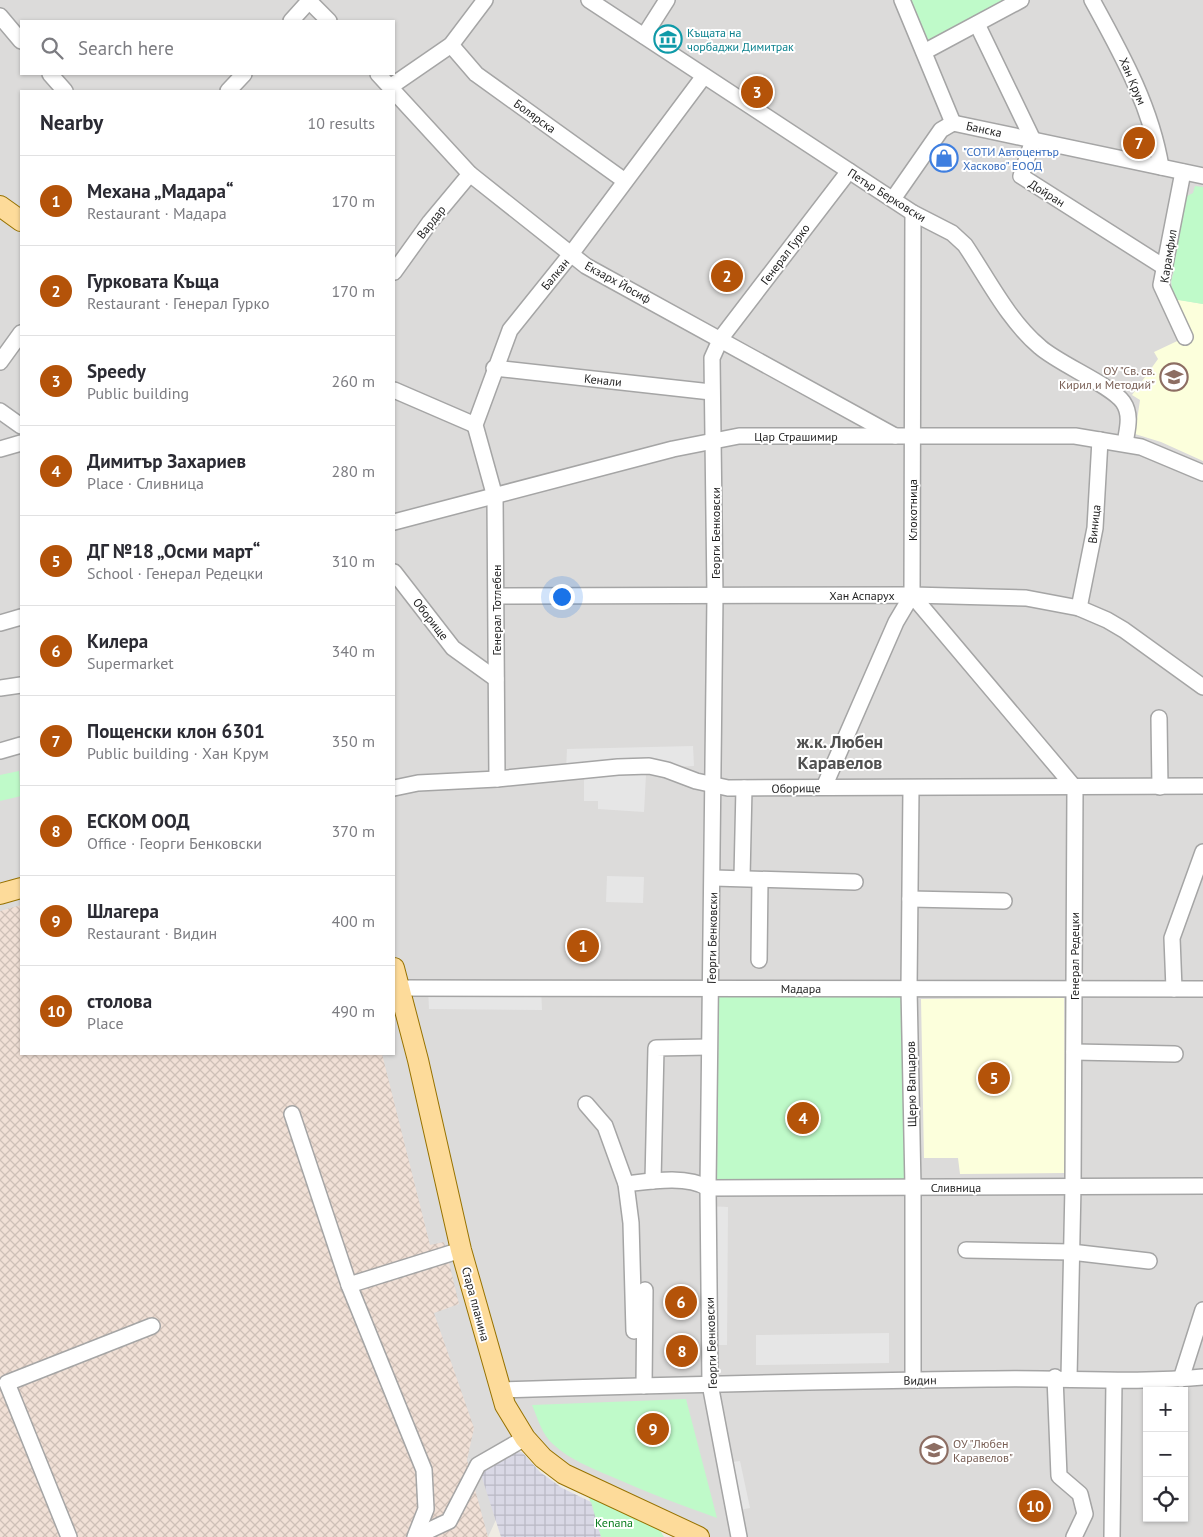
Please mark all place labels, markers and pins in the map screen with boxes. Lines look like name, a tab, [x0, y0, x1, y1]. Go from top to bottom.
museum icon: Къщата на чорбаджи Димитрак	[653, 24, 683, 54]
place label: Къщата на чорбаджи Димитрак	[687, 25, 794, 54]
pin: 3	[741, 73, 773, 111]
pin: 7	[1123, 124, 1155, 162]
shop icon: "СОТИ Автоцентър Хасково" ЕООД	[929, 143, 959, 173]
place label: "СОТИ Автоцентър Хасково" ЕООД	[963, 144, 1059, 173]
pin: 2	[711, 257, 743, 295]
school or university icon: ОУ "Св. св. Кирил и Методий"	[1159, 362, 1189, 392]
place label: ОУ "Св. св. Кирил и Методий"	[1059, 363, 1155, 392]
pin: 1	[567, 927, 599, 965]
pin: 5	[978, 1059, 1010, 1097]
pin: 4	[787, 1099, 819, 1137]
pin: 6	[665, 1283, 697, 1321]
pin: 8	[666, 1332, 698, 1370]
pin: 9	[637, 1410, 669, 1448]
school or university icon: ОУ "Любен Каравелов"	[919, 1435, 949, 1465]
place label: ОУ "Любен Каравелов"	[953, 1436, 1013, 1465]
pin: 10	[1019, 1487, 1051, 1525]

